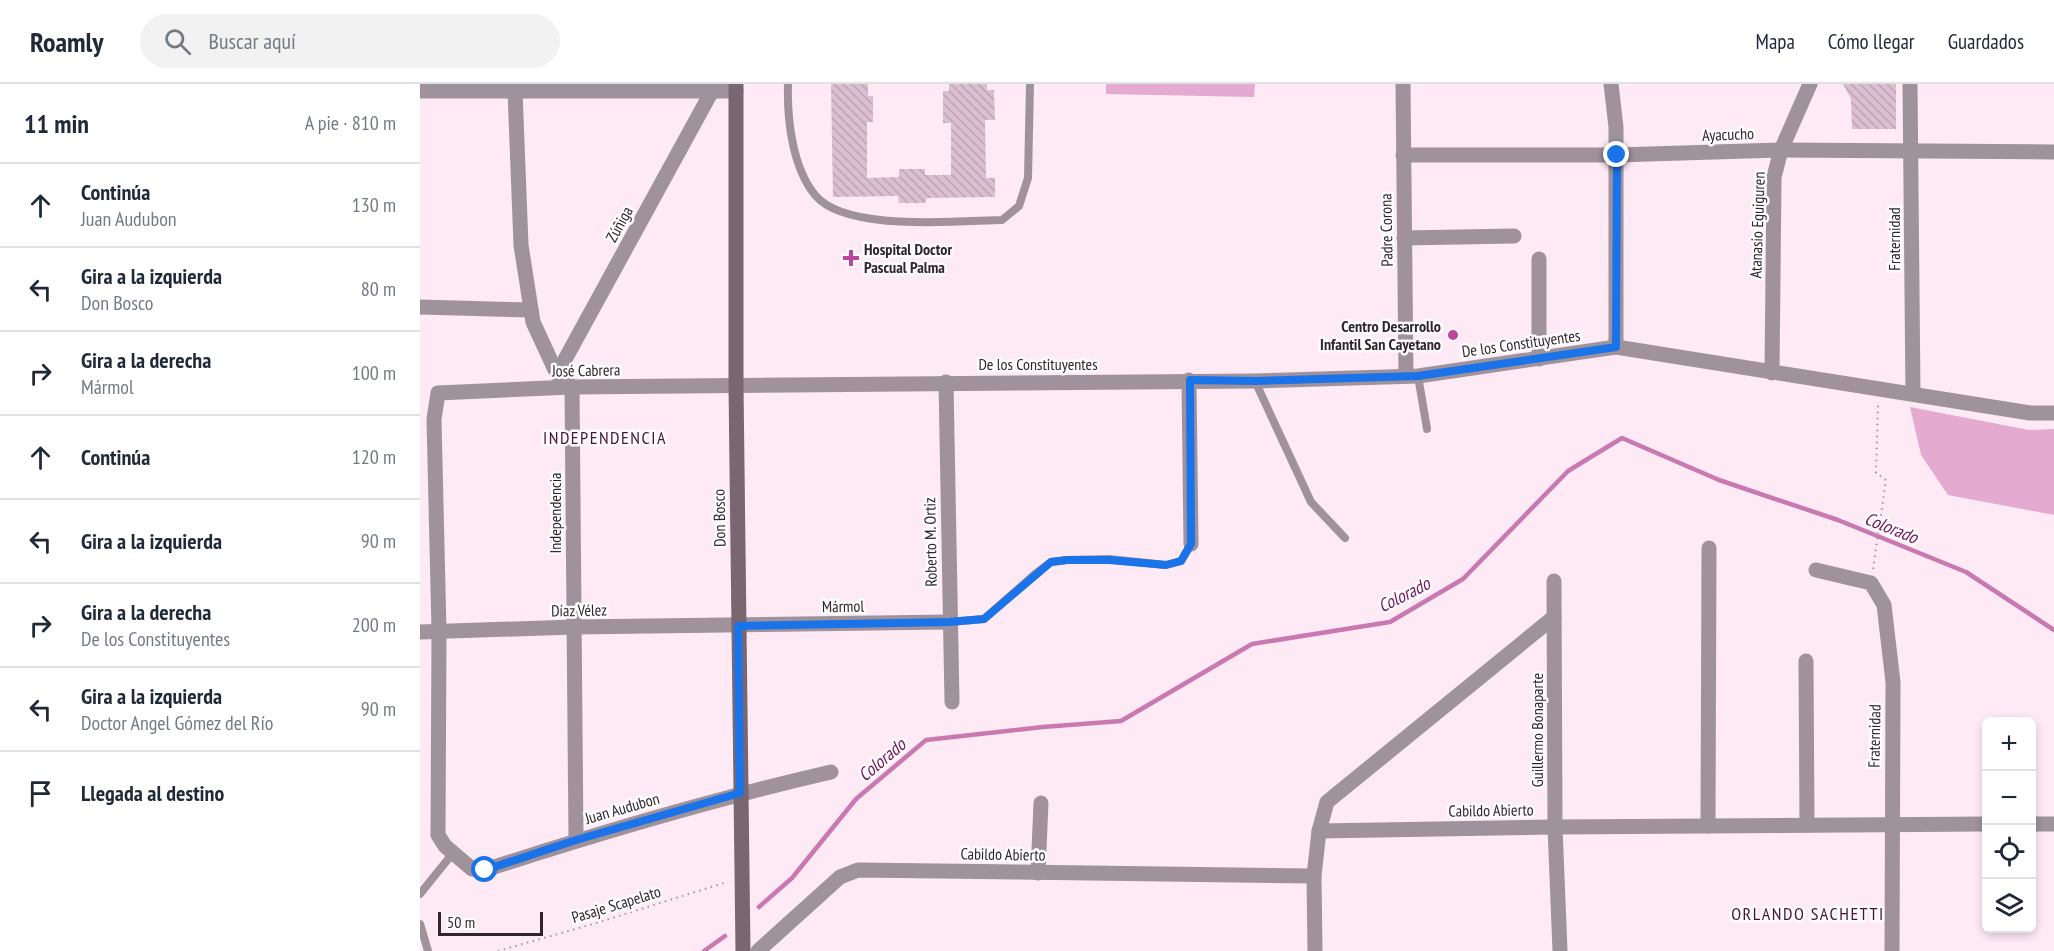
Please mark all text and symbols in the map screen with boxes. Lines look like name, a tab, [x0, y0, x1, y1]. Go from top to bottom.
search box	[140, 14, 560, 68]
text: Roamly	[30, 23, 104, 60]
icon: search	[161, 25, 194, 58]
text: Buscar aquí	[209, 27, 296, 55]
text: Mapa	[1756, 28, 1795, 55]
text: Cómo llegar	[1828, 28, 1915, 55]
text: Guardados	[1948, 28, 2024, 55]
text: 11 min	[24, 107, 89, 140]
text: A pie · 810 m	[305, 110, 396, 136]
street label: Ayacucho	[1702, 123, 1754, 145]
route end	[1603, 141, 1629, 167]
street label: Atanasio Eguiguren	[1745, 171, 1769, 279]
text: Continúa	[81, 178, 150, 206]
icon: ahead	[24, 189, 57, 222]
text: 130 m	[352, 192, 396, 218]
street label: Padre Corona	[1375, 193, 1397, 267]
street label: Zúñiga	[601, 203, 637, 245]
text: Juan Audubon	[81, 206, 177, 232]
street label: Fraternidad	[1884, 207, 1904, 271]
place label: Hospital Doctor Pascual Palma	[864, 239, 952, 277]
marker: Hospital Doctor Pascual Palma	[842, 249, 860, 267]
text: Gira a la izquierda	[81, 262, 222, 290]
icon: left	[24, 273, 57, 306]
text: 80 m	[361, 276, 396, 302]
text: Don Bosco	[81, 290, 153, 316]
place label: Centro Desarrollo Infantil San Cayetano	[1320, 316, 1441, 354]
street label: De los Constituyentes	[1461, 325, 1581, 361]
marker: Centro Desarrollo Infantil San Cayetano	[1446, 328, 1460, 342]
text: Gira a la derecha	[81, 346, 211, 374]
street label: De los Constituyentes	[978, 354, 1098, 374]
icon: right	[24, 357, 57, 390]
street label: José Cabrera	[551, 359, 620, 381]
text: 100 m	[352, 360, 396, 386]
text: Mármol	[81, 374, 134, 400]
district label: INDEPENDENCIA	[543, 426, 667, 449]
icon: ahead	[24, 441, 57, 474]
text: Continúa	[81, 443, 150, 471]
text: 120 m	[352, 444, 396, 470]
street label: Independencia	[545, 472, 565, 554]
street label: Don Bosco	[708, 489, 730, 547]
street label: Roberto M. Ortiz	[919, 497, 941, 587]
water label: Colorado	[1861, 507, 1922, 549]
icon: left	[24, 525, 57, 558]
text: Gira a la izquierda	[81, 527, 222, 555]
text: 90 m	[361, 528, 396, 554]
water label: Colorado	[1374, 571, 1435, 617]
street label: Mármol	[822, 596, 864, 616]
text: Gira a la derecha	[81, 598, 211, 626]
street label: Díaz Vélez	[551, 600, 607, 620]
icon: right	[24, 609, 57, 642]
text: 200 m	[352, 612, 396, 638]
text: De los Constituyentes	[81, 626, 230, 652]
street label: Guillermo Bonaparte	[1527, 673, 1547, 787]
text: Gira a la izquierda	[81, 682, 222, 710]
icon: left	[24, 693, 57, 726]
text: 90 m	[361, 696, 396, 722]
street label: Fraternidad	[1863, 704, 1885, 768]
text: Doctor Angel Gómez del Río	[81, 710, 273, 736]
map controls	[1982, 717, 2036, 933]
button: +	[1982, 717, 2036, 771]
water label: Colorado	[853, 732, 911, 786]
button: −	[1982, 771, 2036, 825]
icon: arrive	[24, 777, 57, 810]
text: Llegada al destino	[81, 779, 224, 807]
street label: Juan Audubon	[582, 788, 662, 828]
street label: Cabildo Abierto	[1448, 799, 1534, 821]
button: locate	[1982, 825, 2036, 879]
street label: Cabildo Abierto	[960, 843, 1046, 865]
route start	[471, 856, 497, 882]
button: layers	[1982, 879, 2036, 933]
street label: Pasaje Scapelato	[569, 881, 663, 927]
district label: ORLANDO SACHETTI	[1731, 902, 1885, 925]
scale bar	[438, 909, 543, 936]
text: 50 m	[447, 912, 475, 932]

